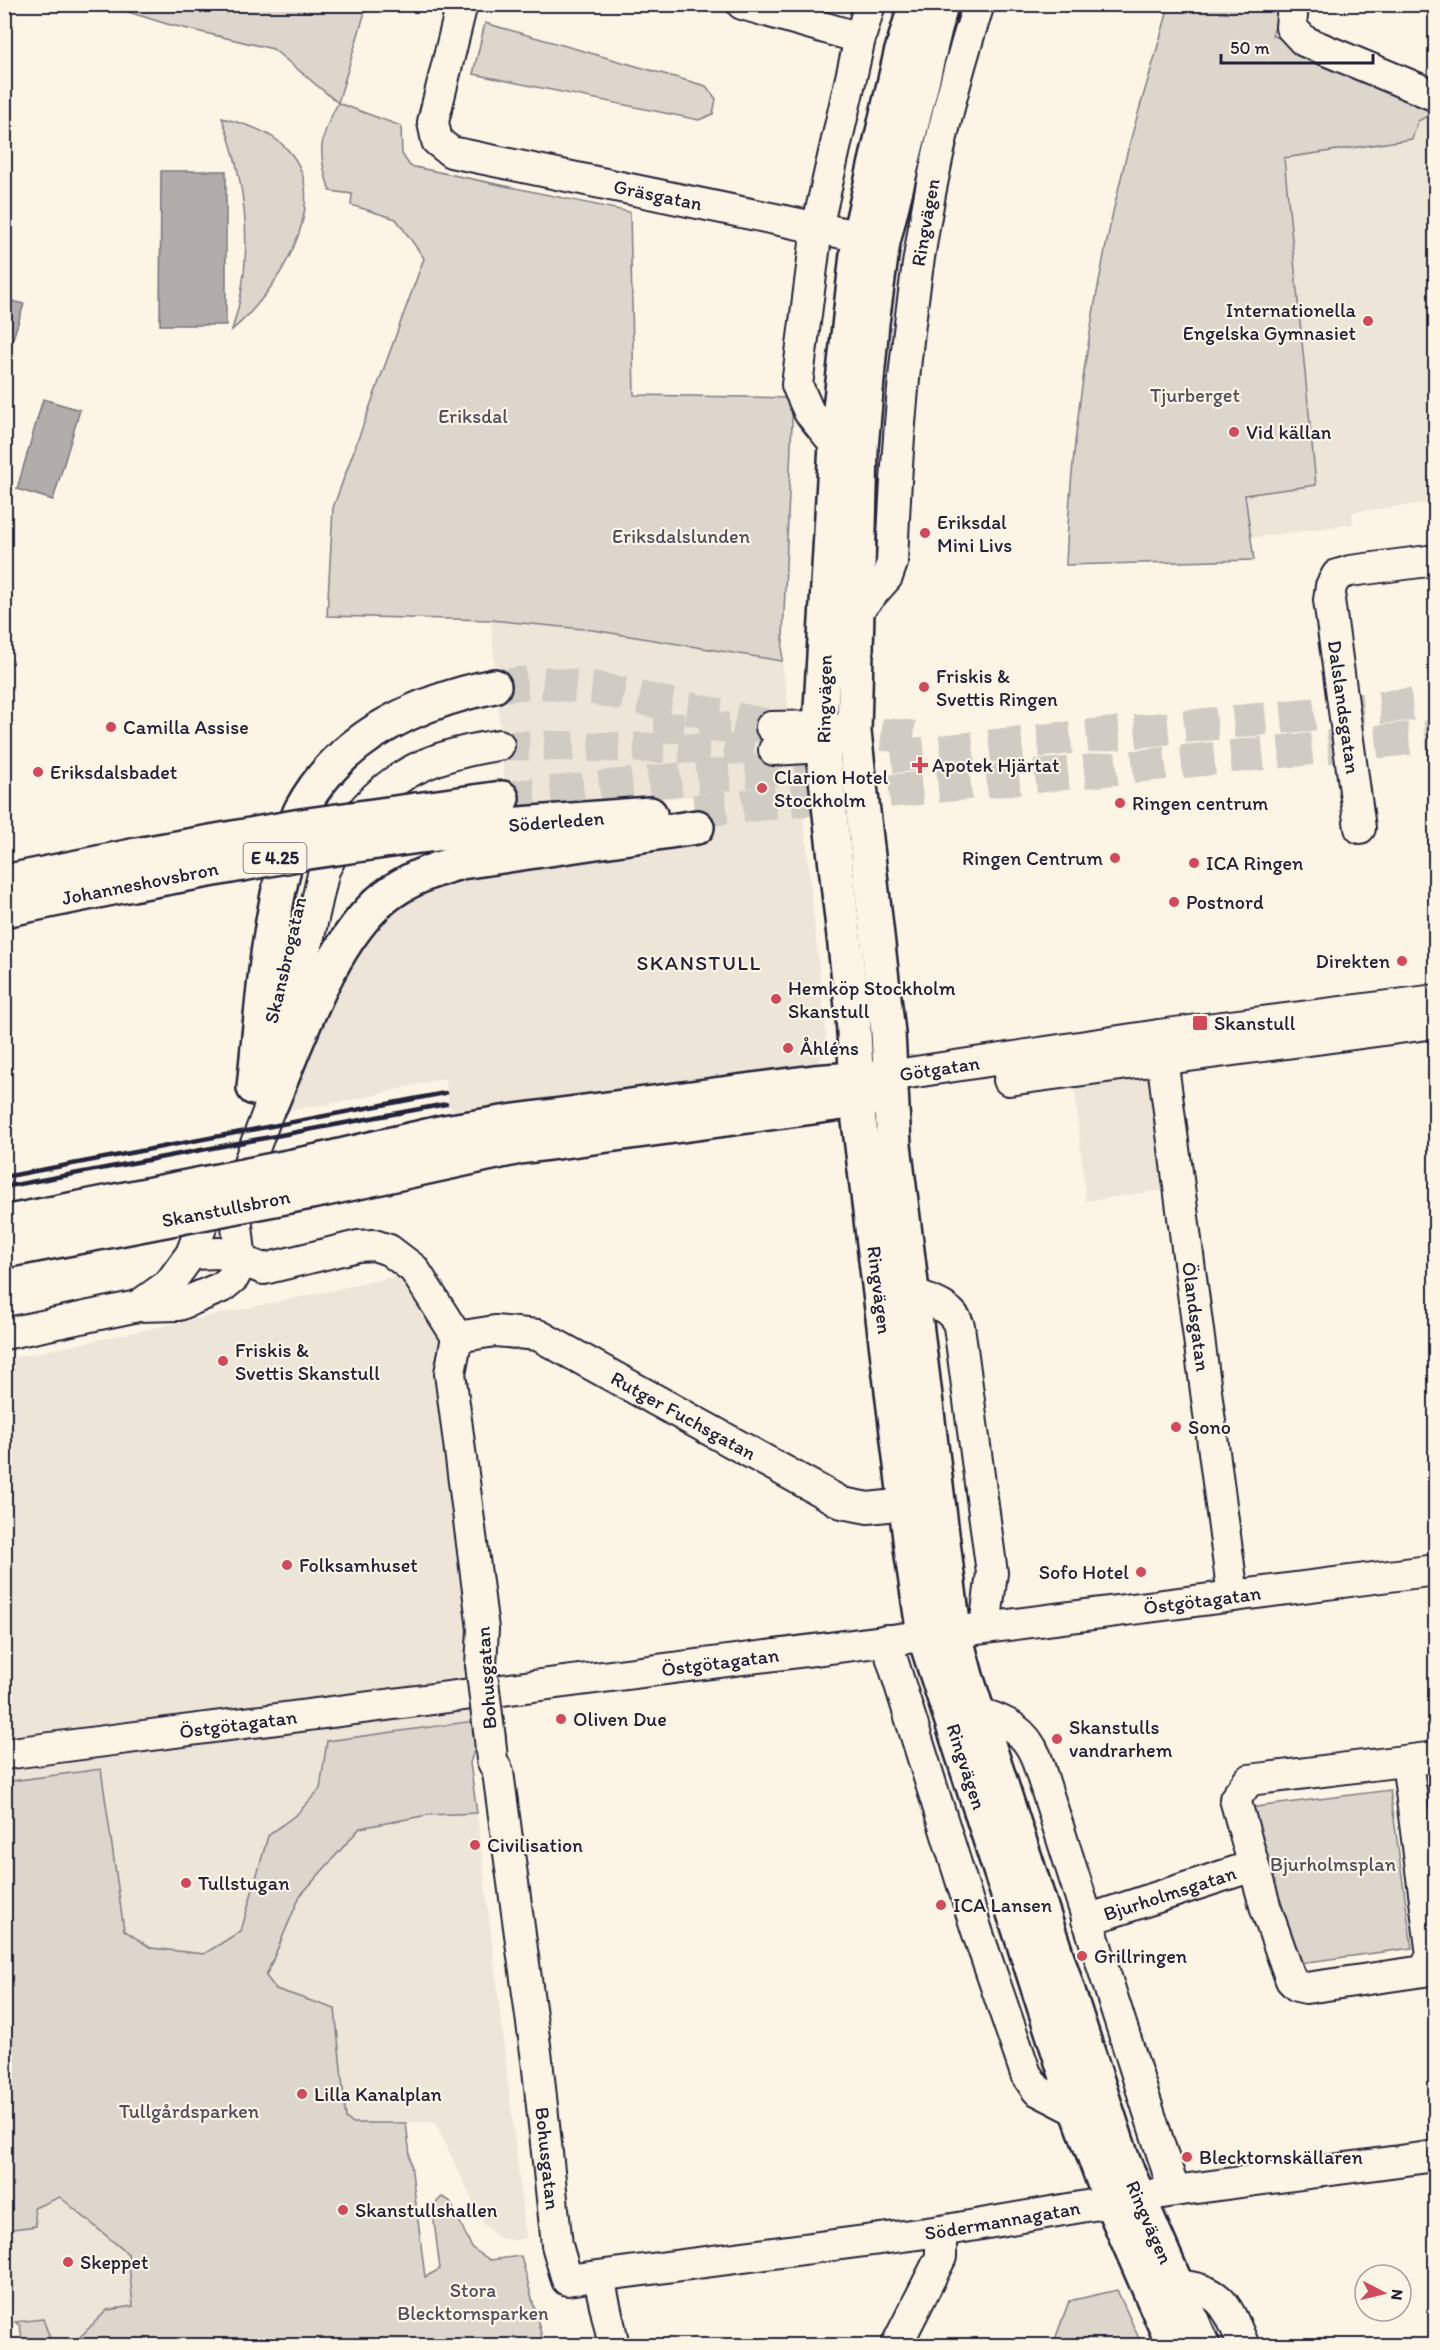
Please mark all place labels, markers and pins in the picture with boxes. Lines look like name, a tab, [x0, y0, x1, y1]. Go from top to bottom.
place label: Internationella Engelska Gymnasiet	[1183, 298, 1357, 345]
marker: Internationella Engelska Gymnasiet	[1361, 314, 1375, 328]
place label: Vid källan	[1246, 420, 1332, 444]
marker: Vid källan	[1227, 425, 1241, 439]
place label: Eriksdal Mini Livs	[937, 510, 1012, 557]
marker: Eriksdal Mini Livs	[918, 526, 932, 540]
place label: Friskis & Svettis Ringen	[936, 664, 1058, 711]
marker: Friskis & Svettis Ringen	[917, 680, 931, 694]
place label: Camilla Assise	[123, 715, 249, 739]
marker: Camilla Assise	[104, 720, 118, 734]
place label: Apotek Hjärtat	[932, 753, 1060, 777]
marker: Apotek Hjärtat	[913, 758, 927, 772]
place label: Eriksdalsbadet	[50, 760, 177, 784]
marker: Eriksdalsbadet	[31, 765, 45, 779]
place label: Clarion Hotel Stockholm	[774, 765, 889, 812]
marker: Clarion Hotel Stockholm	[755, 781, 769, 795]
place label: Ringen centrum	[1132, 791, 1268, 815]
marker: Ringen centrum	[1113, 796, 1127, 810]
place label: Ringen Centrum	[962, 846, 1103, 870]
marker: Ringen Centrum	[1108, 851, 1122, 865]
place label: ICA Ringen	[1206, 851, 1303, 875]
marker: ICA Ringen	[1187, 856, 1201, 870]
place label: Postnord	[1186, 890, 1264, 914]
marker: Postnord	[1167, 895, 1181, 909]
place label: Direkten	[1316, 949, 1390, 973]
marker: Direkten	[1395, 954, 1409, 968]
place label: Hemköp Stockholm Skanstull	[788, 976, 956, 1023]
marker: Hemköp Stockholm Skanstull	[769, 992, 783, 1006]
place label: Skanstull	[1214, 1011, 1296, 1035]
marker: Skanstull	[1191, 1014, 1209, 1032]
place label: Åhléns	[800, 1036, 859, 1060]
marker: Åhléns	[781, 1041, 795, 1055]
place label: Friskis & Svettis Skanstull	[235, 1338, 380, 1385]
marker: Friskis & Svettis Skanstull	[216, 1354, 230, 1368]
place label: Sono	[1188, 1415, 1231, 1439]
marker: Sono	[1169, 1420, 1183, 1434]
place label: Folksamhuset	[299, 1553, 418, 1577]
marker: Folksamhuset	[280, 1558, 294, 1572]
place label: Sofo Hotel	[1039, 1560, 1129, 1584]
marker: Sofo Hotel	[1134, 1565, 1148, 1579]
place label: Oliven Due	[573, 1707, 667, 1731]
marker: Oliven Due	[554, 1712, 568, 1726]
place label: Skanstulls vandrarhem	[1069, 1715, 1173, 1762]
marker: Skanstulls vandrarhem	[1050, 1732, 1064, 1746]
place label: Civilisation	[487, 1833, 583, 1857]
marker: Civilisation	[468, 1838, 482, 1852]
place label: Tullstugan	[198, 1871, 289, 1895]
marker: Tullstugan	[179, 1876, 193, 1890]
place label: ICA Lansen	[953, 1893, 1052, 1917]
marker: ICA Lansen	[934, 1898, 948, 1912]
place label: Grillringen	[1094, 1944, 1187, 1968]
marker: Grillringen	[1075, 1949, 1089, 1963]
place label: Lilla Kanalplan	[314, 2082, 442, 2106]
marker: Lilla Kanalplan	[295, 2087, 309, 2101]
place label: Blecktornskällaren	[1199, 2145, 1363, 2169]
marker: Blecktornskällaren	[1180, 2150, 1194, 2164]
place label: Skanstullshallen	[355, 2198, 498, 2222]
marker: Skanstullshallen	[336, 2203, 350, 2217]
place label: Skeppet	[80, 2250, 148, 2274]
marker: Skeppet	[61, 2255, 75, 2269]

